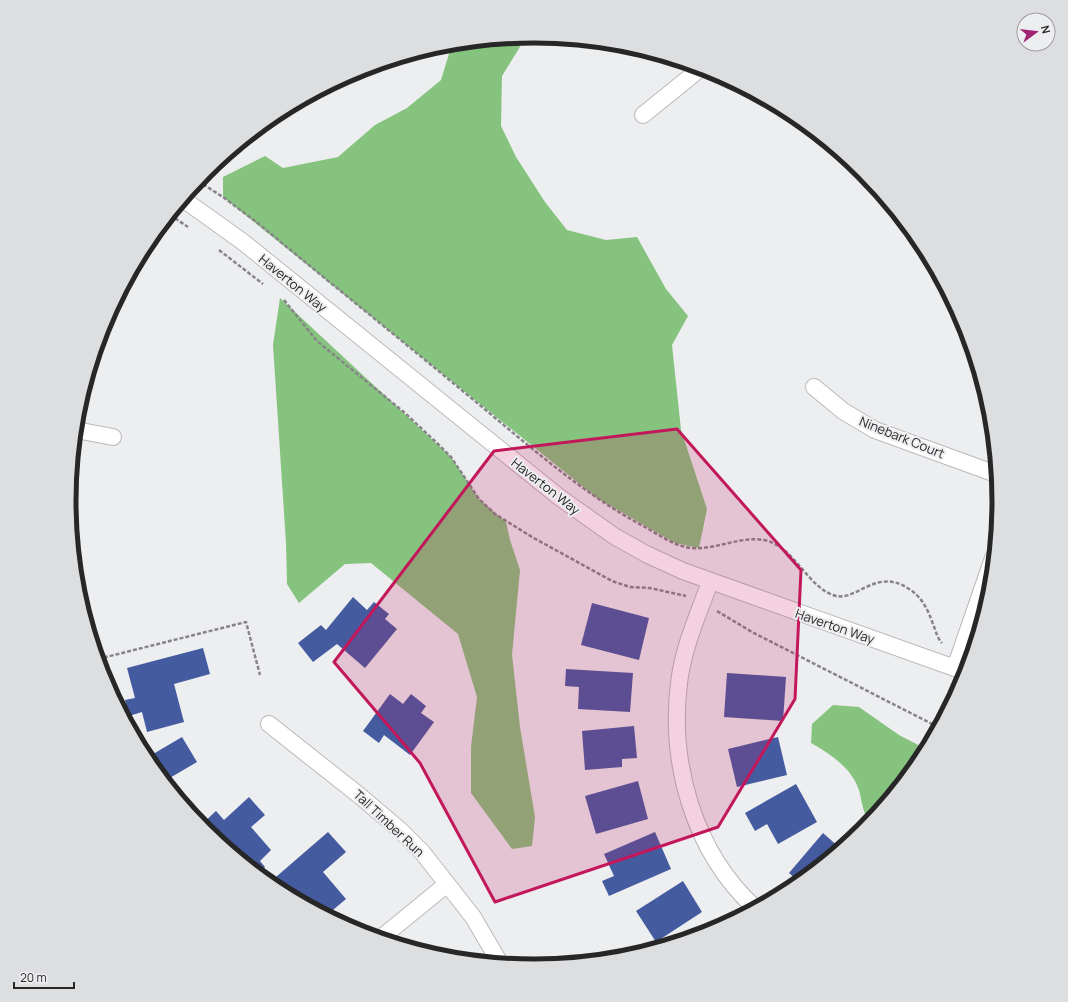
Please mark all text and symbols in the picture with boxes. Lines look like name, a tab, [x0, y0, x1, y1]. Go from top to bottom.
north arrow	[1016, 12, 1056, 52]
text: N	[1038, 24, 1054, 35]
street label: Haverton Way	[255, 250, 331, 316]
street label: Ninebark Court	[857, 412, 947, 462]
street label: Haverton Way	[508, 453, 584, 519]
street label: Haverton Way	[793, 604, 877, 648]
street label: Tall Timber Run	[350, 785, 428, 861]
scale bar	[14, 964, 74, 990]
text: 20 m	[20, 969, 47, 986]

